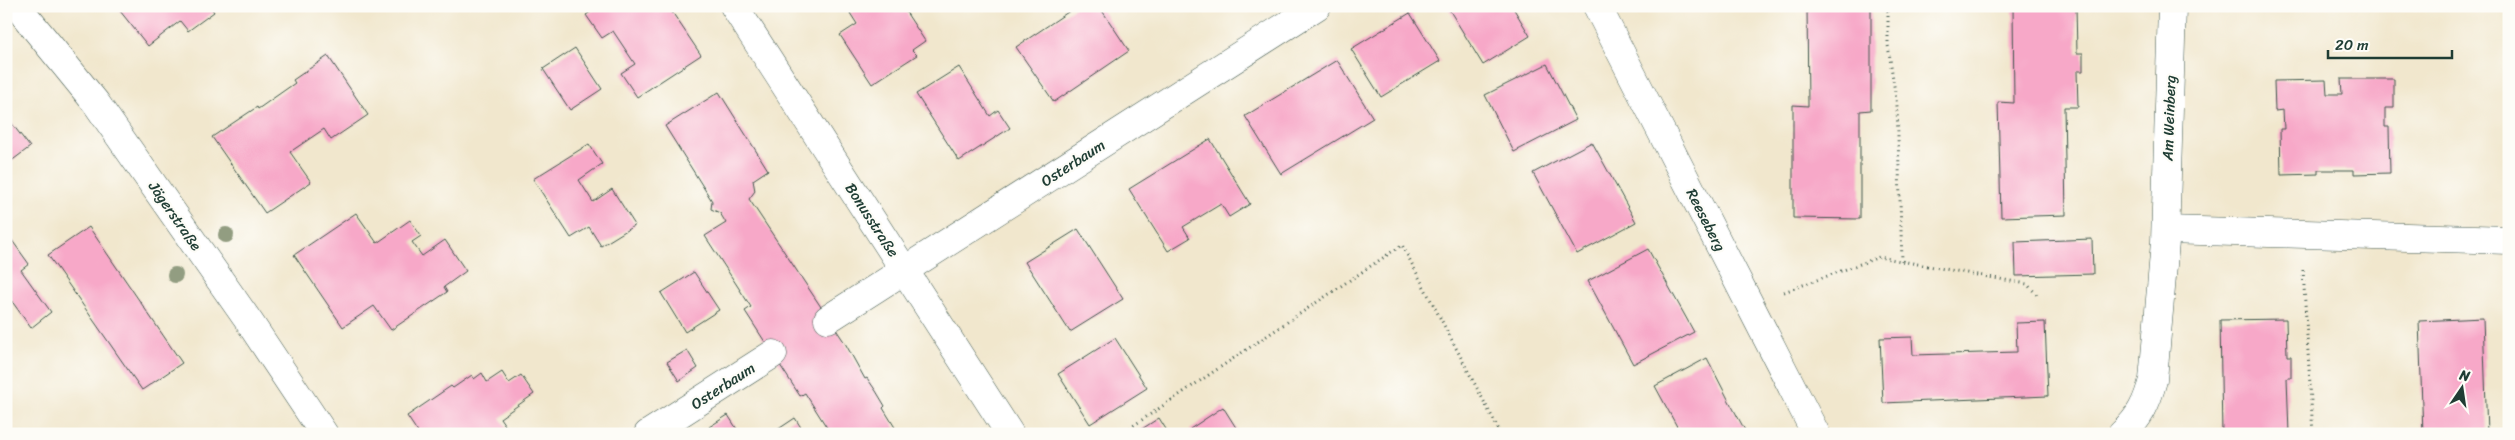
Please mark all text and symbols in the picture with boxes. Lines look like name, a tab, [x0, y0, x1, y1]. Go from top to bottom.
scale bar	[2328, 28, 2451, 60]
text: 20 m	[2335, 32, 2369, 58]
street label: Am Weinberg	[2154, 74, 2184, 162]
street label: Osterbaum	[1036, 132, 1110, 194]
street label: Jägerstraße	[141, 175, 209, 256]
street label: Bonusstraße	[838, 177, 906, 263]
street label: Reeseberg	[1679, 184, 1733, 257]
street label: Osterbaum	[686, 355, 760, 417]
north arrow	[2438, 362, 2488, 412]
text: N	[2456, 362, 2473, 389]

